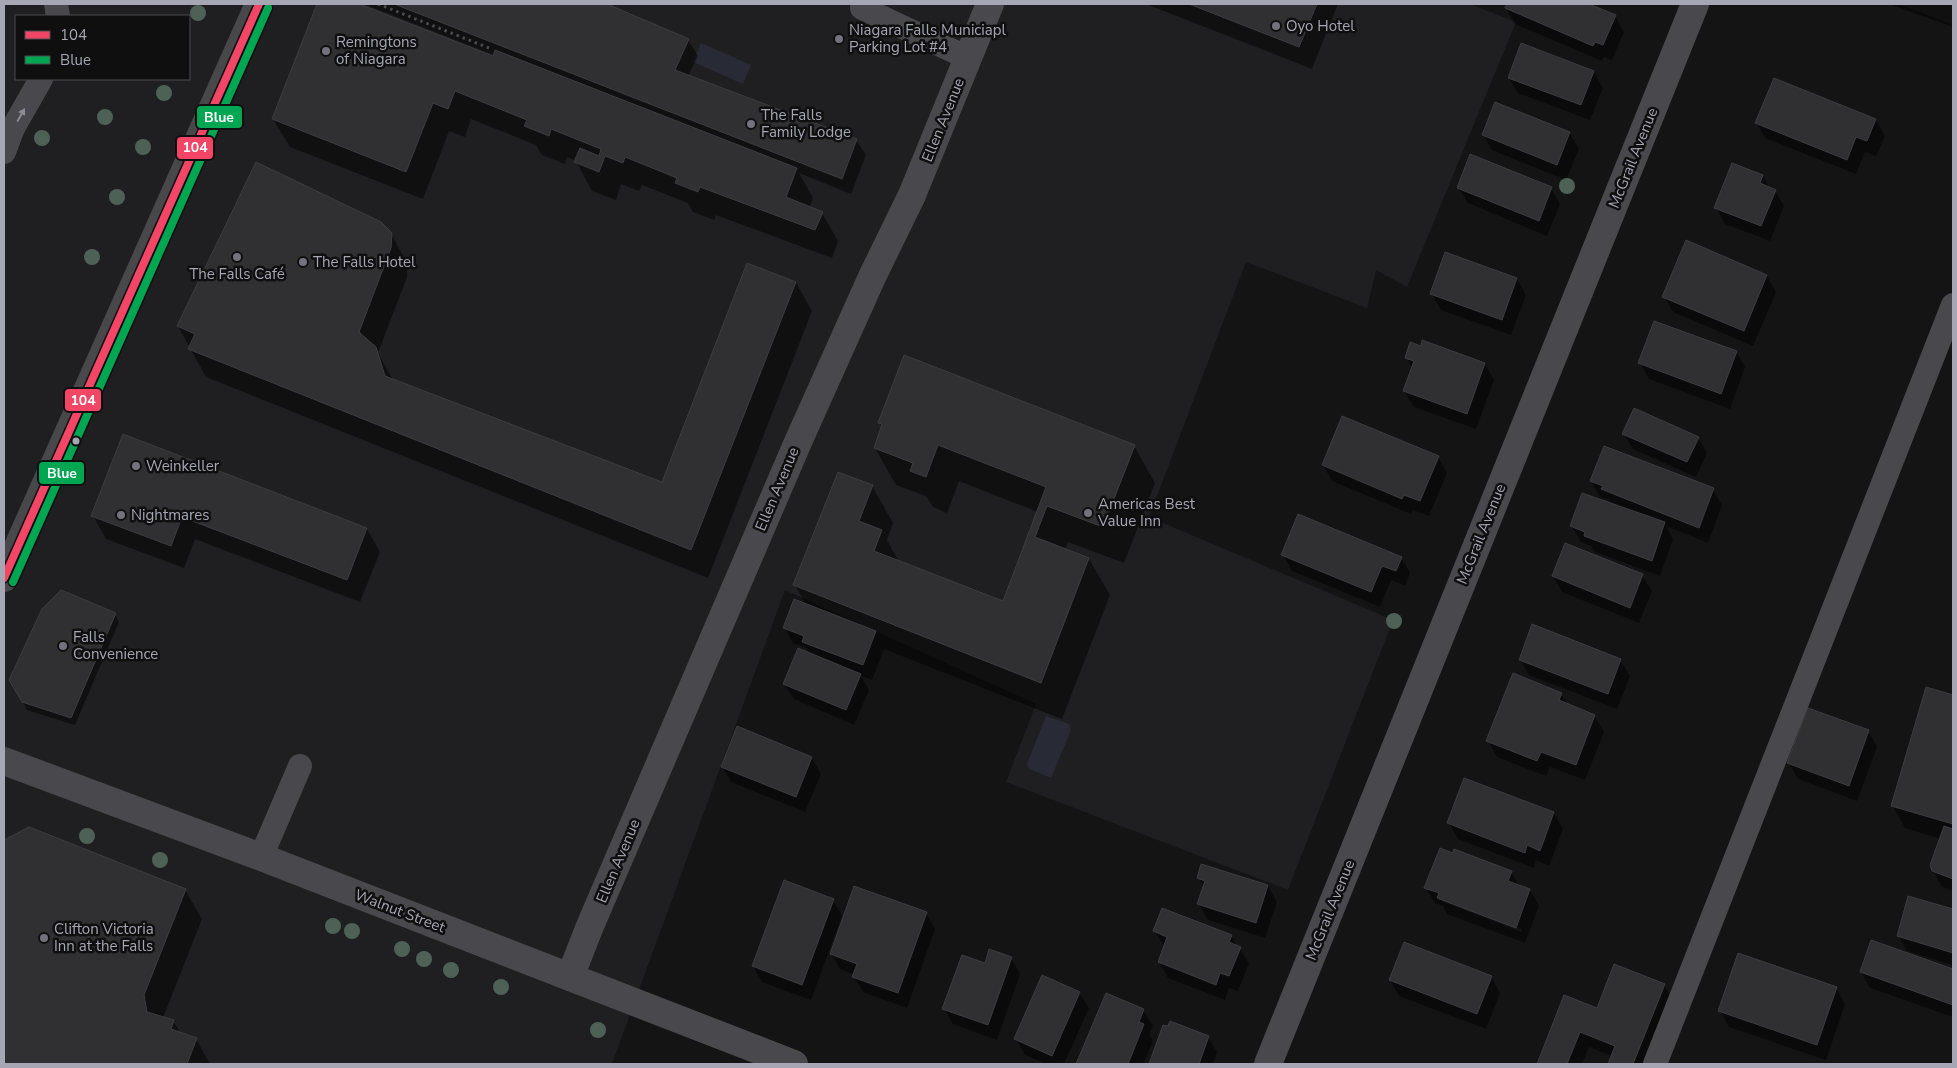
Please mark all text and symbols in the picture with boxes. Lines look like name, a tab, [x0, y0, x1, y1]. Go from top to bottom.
legend	[15, 15, 190, 80]
place label: Oyo Hotel	[1286, 16, 1355, 36]
place label: Niagara Falls Municiapl Parking Lot #4	[849, 20, 1006, 57]
marker: Oyo Hotel	[1270, 20, 1282, 32]
text: 104	[60, 25, 87, 45]
place label: Remingtons of Niagara	[336, 32, 417, 69]
marker: Niagara Falls Municiapl Parking Lot #4	[833, 33, 845, 45]
marker: Remingtons of Niagara	[320, 45, 332, 57]
text: Blue	[60, 50, 91, 70]
street label: Ellen Avenue	[917, 75, 969, 165]
line badge: Blue	[196, 105, 243, 129]
place label: The Falls Family Lodge	[761, 105, 851, 142]
street label: McGrail Avenue	[1604, 105, 1662, 211]
one-way arrow	[17, 107, 25, 122]
text: Blue	[204, 108, 234, 127]
marker: The Falls Family Lodge	[745, 118, 757, 130]
line badge: 104	[176, 136, 214, 160]
text: 104	[182, 138, 208, 157]
marker: The Falls Café	[231, 251, 243, 263]
place label: The Falls Hotel	[313, 252, 416, 272]
marker: The Falls Hotel	[297, 256, 309, 268]
place label: The Falls Café	[189, 264, 285, 284]
line badge: 104	[64, 388, 102, 412]
text: 104	[70, 391, 96, 410]
unlabelled marker	[71, 436, 81, 446]
street label: Ellen Avenue	[750, 444, 804, 534]
place label: Weinkeller	[146, 456, 220, 476]
marker: Weinkeller	[130, 460, 142, 472]
line badge: Blue	[38, 461, 85, 485]
text: Blue	[47, 464, 77, 483]
street label: McGrail Avenue	[1452, 481, 1510, 587]
place label: Americas Best Value Inn	[1097, 494, 1196, 531]
place label: Nightmares	[131, 505, 209, 525]
marker: Americas Best Value Inn	[1082, 507, 1094, 519]
marker: Nightmares	[115, 509, 127, 521]
place label: Falls Convenience	[73, 627, 158, 664]
marker: Falls Convenience	[57, 640, 69, 652]
street label: Ellen Avenue	[591, 816, 645, 906]
street label: McGrail Avenue	[1301, 857, 1359, 963]
street label: Walnut Street	[352, 885, 449, 938]
place label: Clifton Victoria Inn at the Falls	[54, 919, 154, 956]
marker: Clifton Victoria Inn at the Falls	[38, 932, 50, 944]

